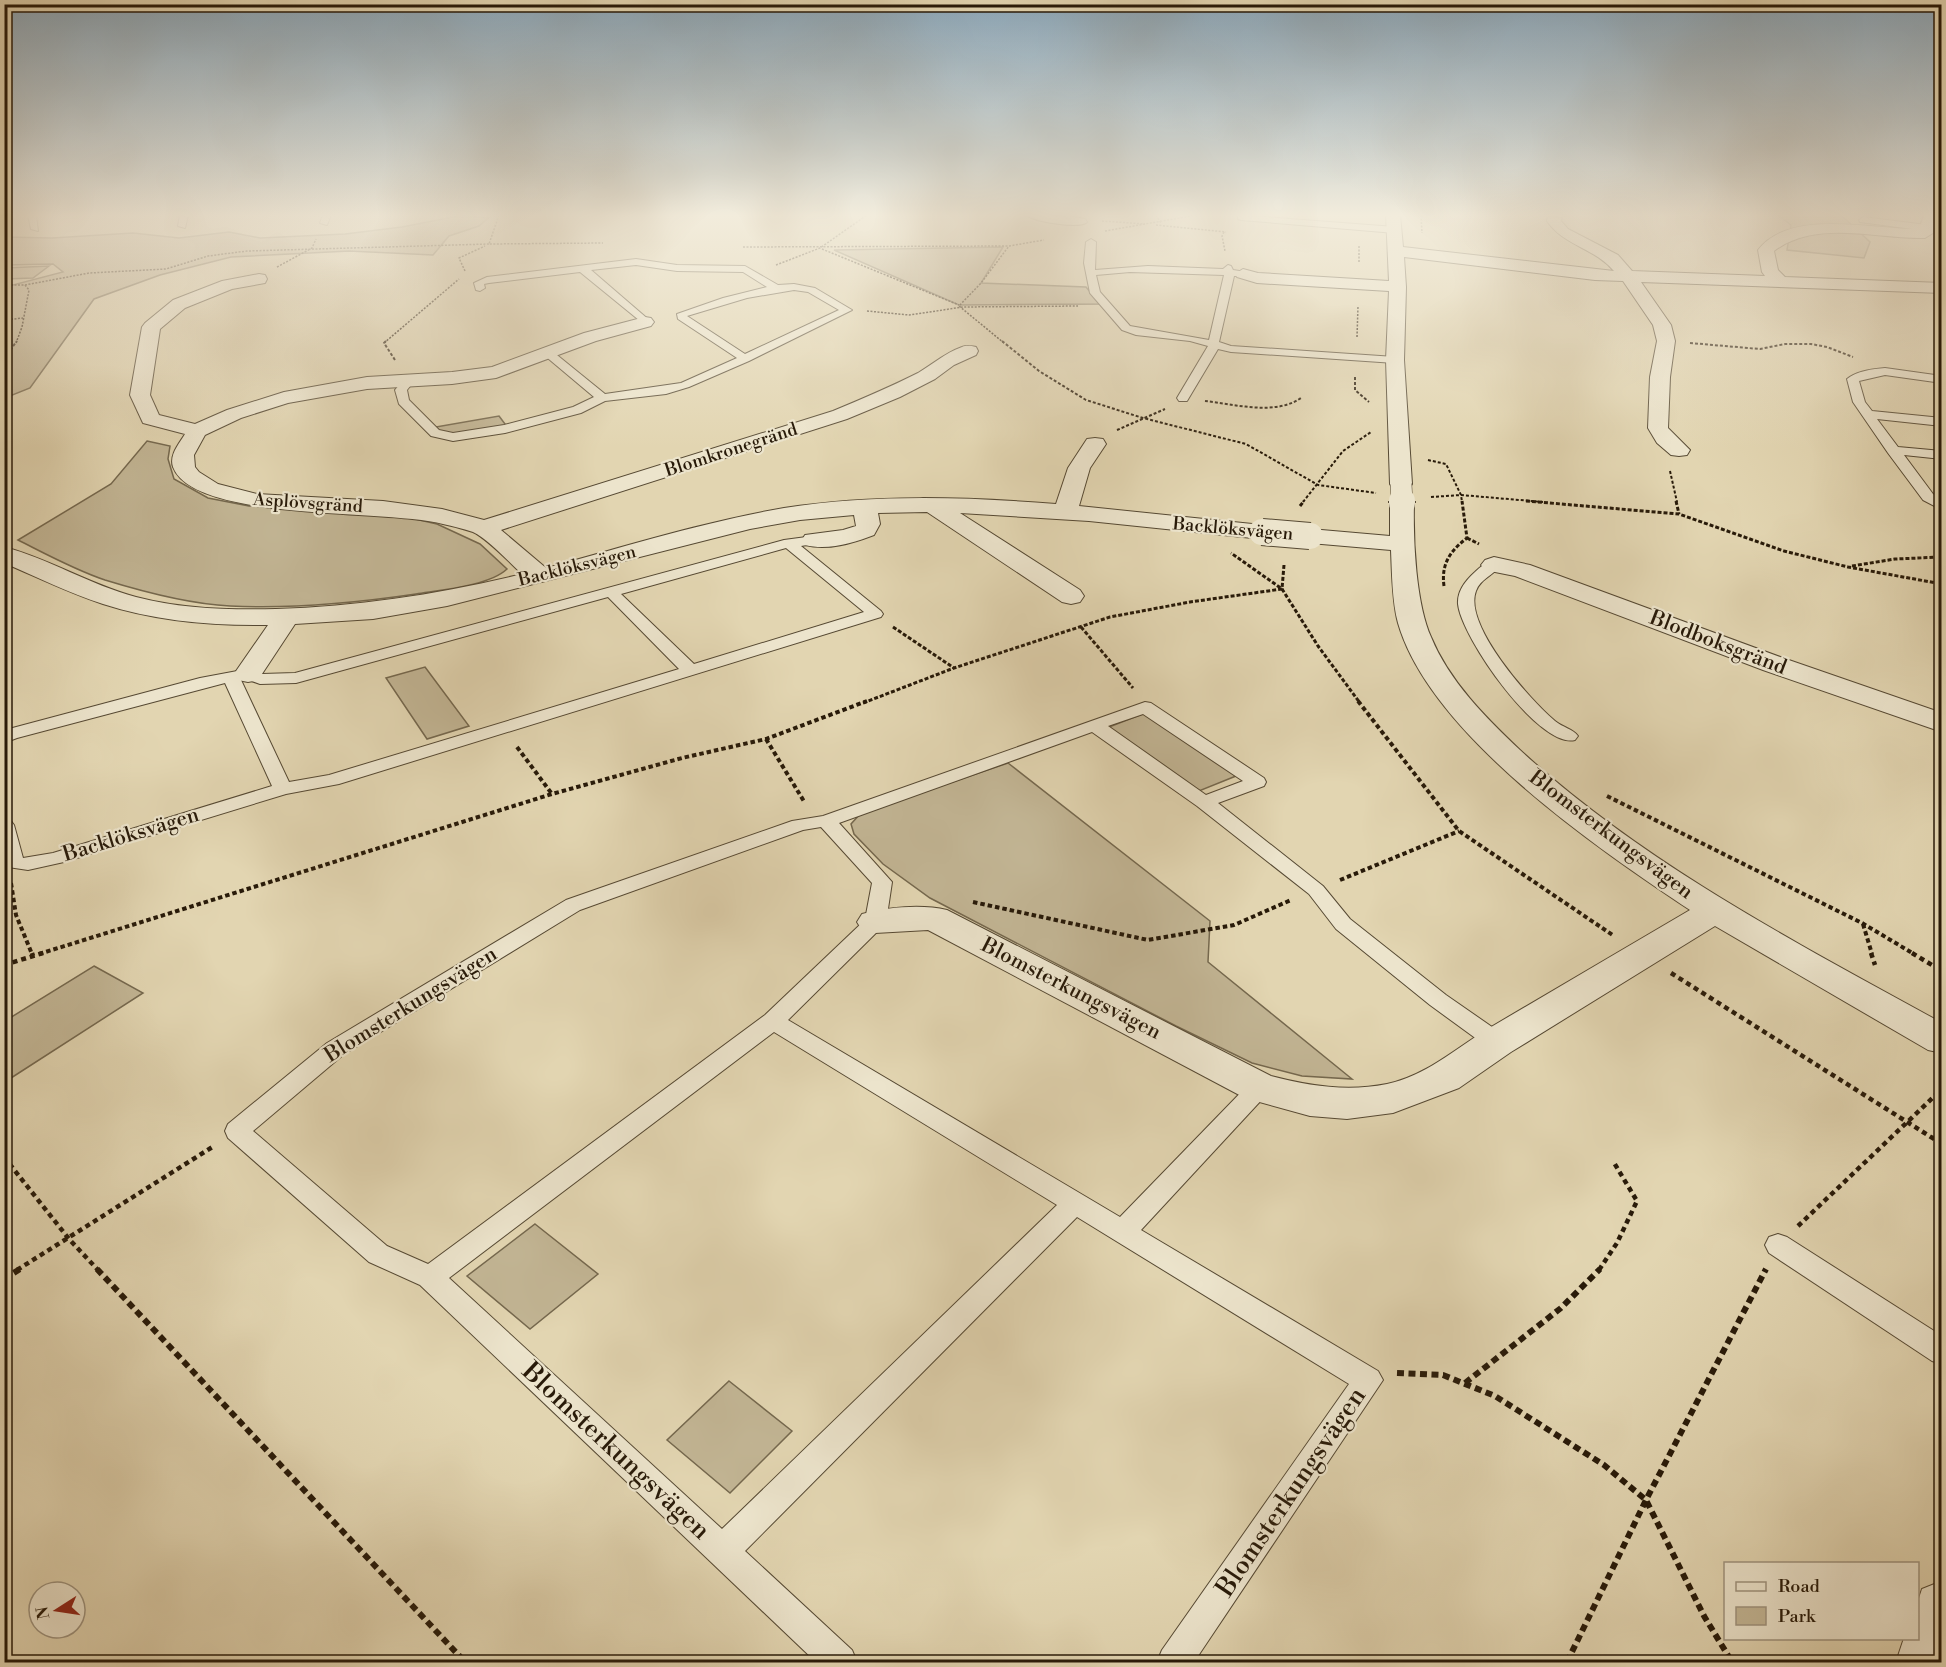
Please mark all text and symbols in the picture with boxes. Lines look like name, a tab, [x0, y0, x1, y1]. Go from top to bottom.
street label: Blomkronegränd	[661, 417, 801, 483]
street label: Asplövsgränd	[251, 488, 364, 518]
street label: Backlöksvägen	[1171, 512, 1295, 546]
street label: Backlöksvägen	[515, 540, 639, 592]
street label: Blodboksgränd	[1645, 605, 1790, 681]
street label: Blomsterkungsvägen	[1523, 764, 1698, 905]
street label: Backlöksvägen	[59, 802, 203, 868]
street label: Blomsterkungsvägen	[976, 932, 1166, 1046]
street label: Blomsterkungsvägen	[319, 941, 502, 1069]
street label: Blomsterkungsvägen	[514, 1355, 717, 1547]
street label: Blomsterkungsvägen	[1208, 1381, 1373, 1604]
legend	[1724, 1562, 1919, 1640]
text: Road	[1778, 1575, 1821, 1598]
north arrow	[27, 1580, 87, 1640]
text: N	[32, 1604, 54, 1621]
text: Park	[1778, 1605, 1817, 1628]

